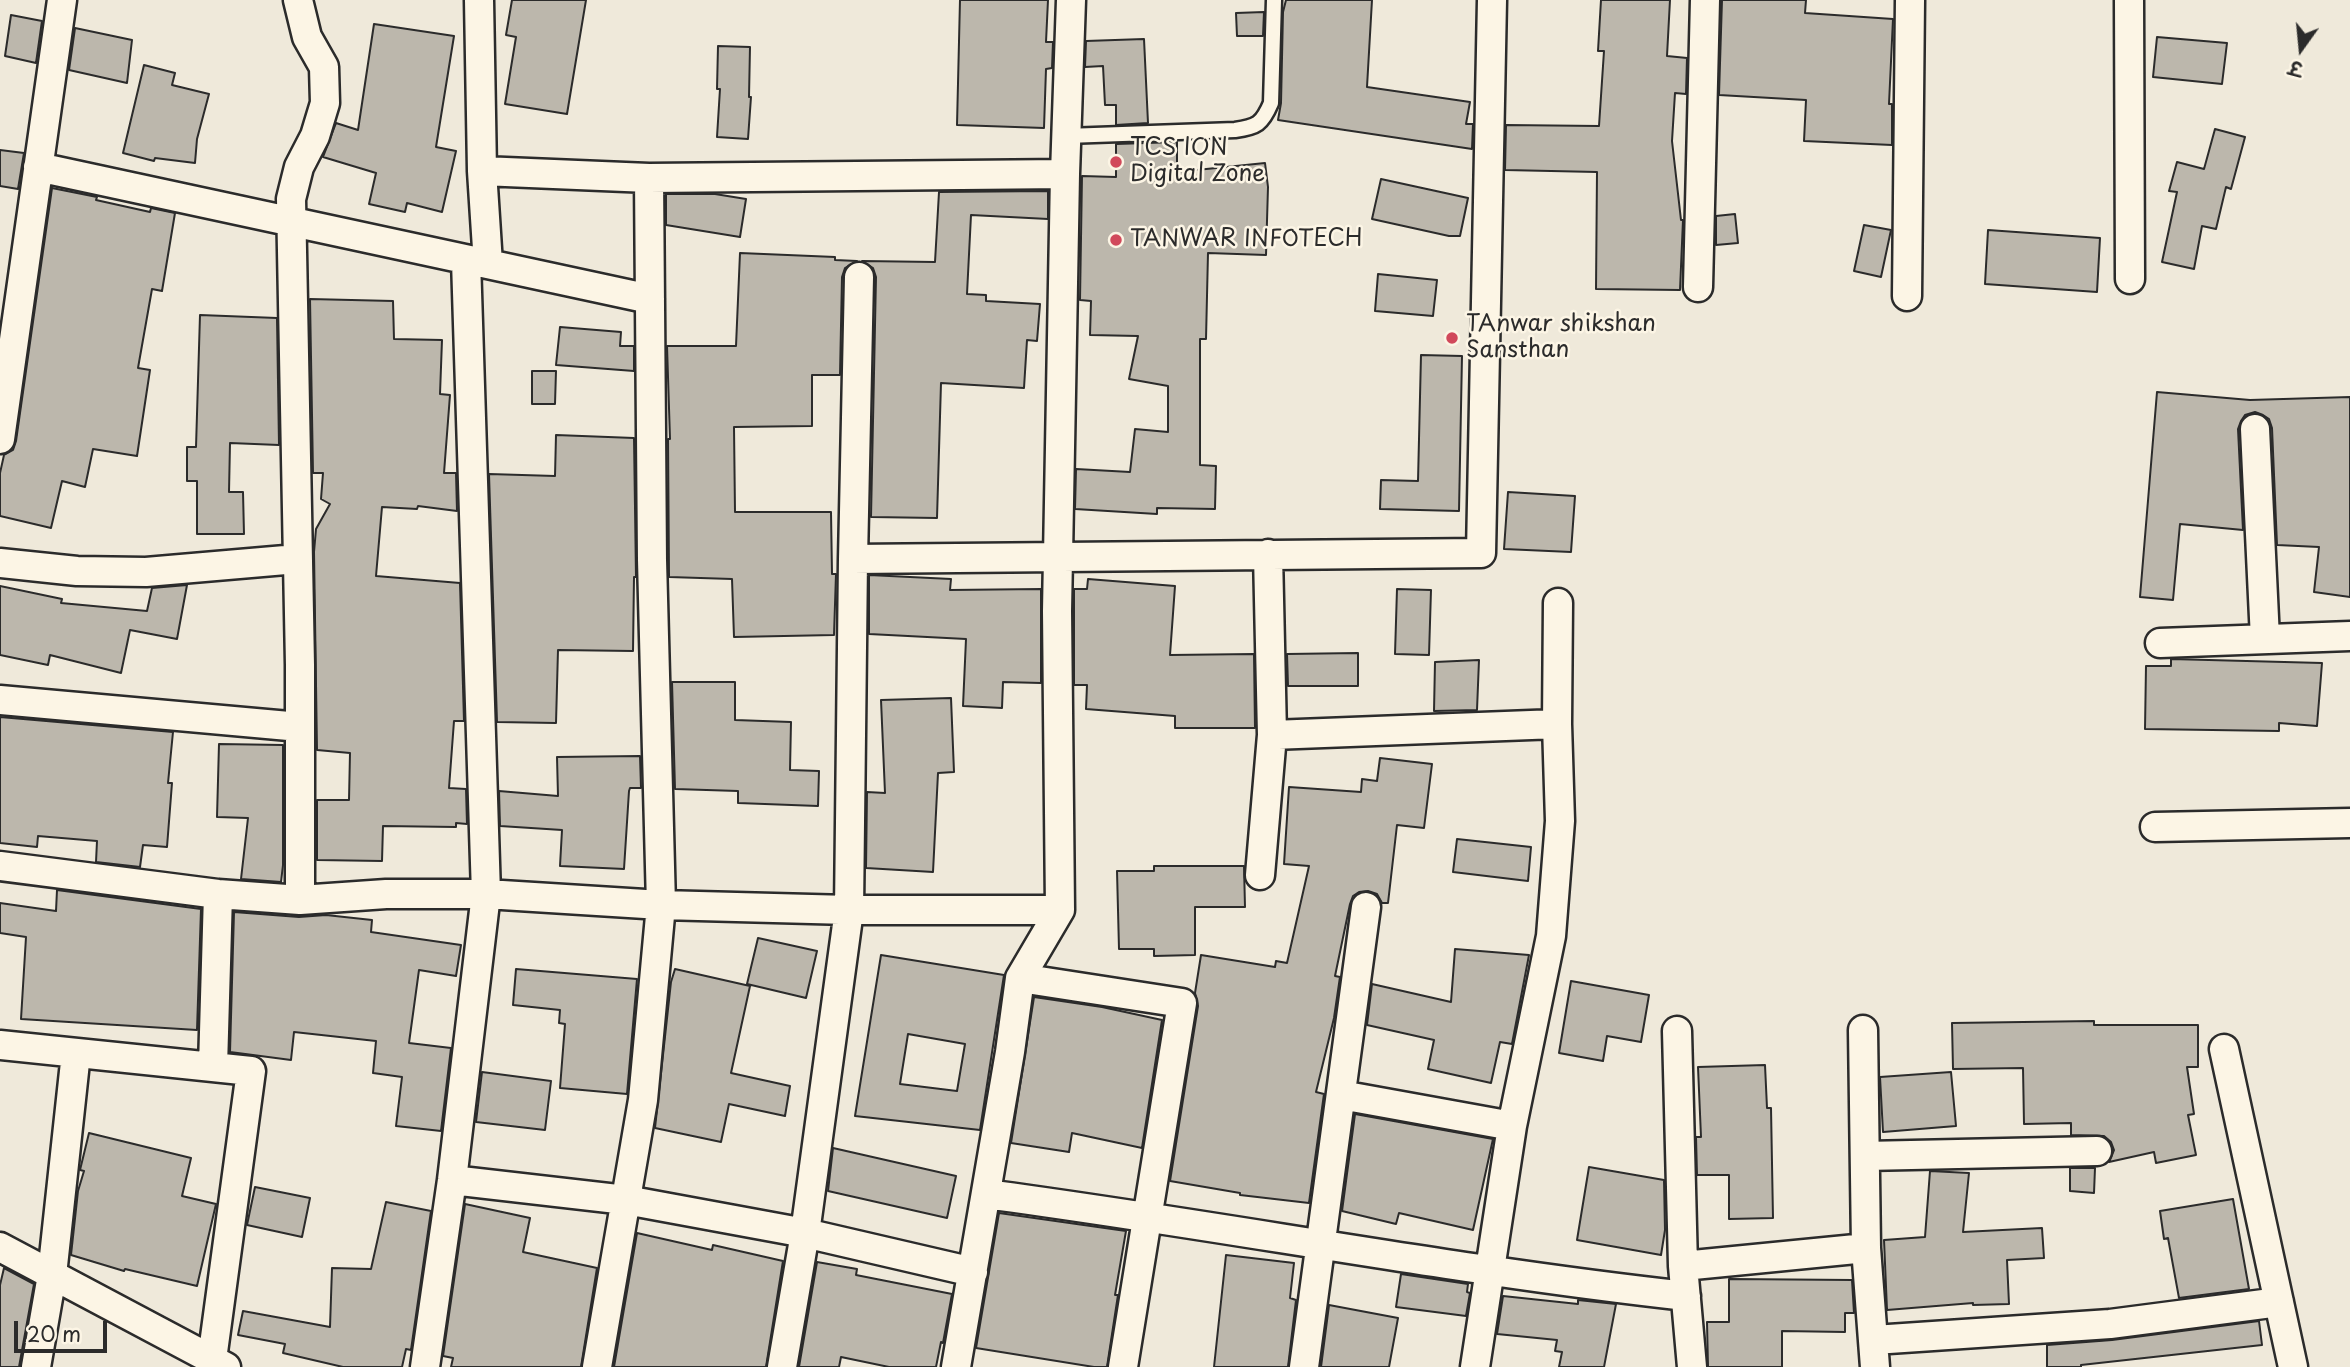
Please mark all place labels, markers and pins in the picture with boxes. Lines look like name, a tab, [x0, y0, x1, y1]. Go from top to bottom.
place label: TCS ION Digital Zone	[1130, 135, 1265, 189]
marker: TCS ION Digital Zone	[1108, 154, 1124, 170]
place label: TANWAR INFOTECH	[1130, 226, 1363, 254]
marker: TANWAR INFOTECH	[1108, 232, 1124, 248]
place label: TAnwar shikshan Sansthan	[1466, 311, 1656, 365]
marker: TAnwar shikshan Sansthan	[1444, 330, 1460, 346]

